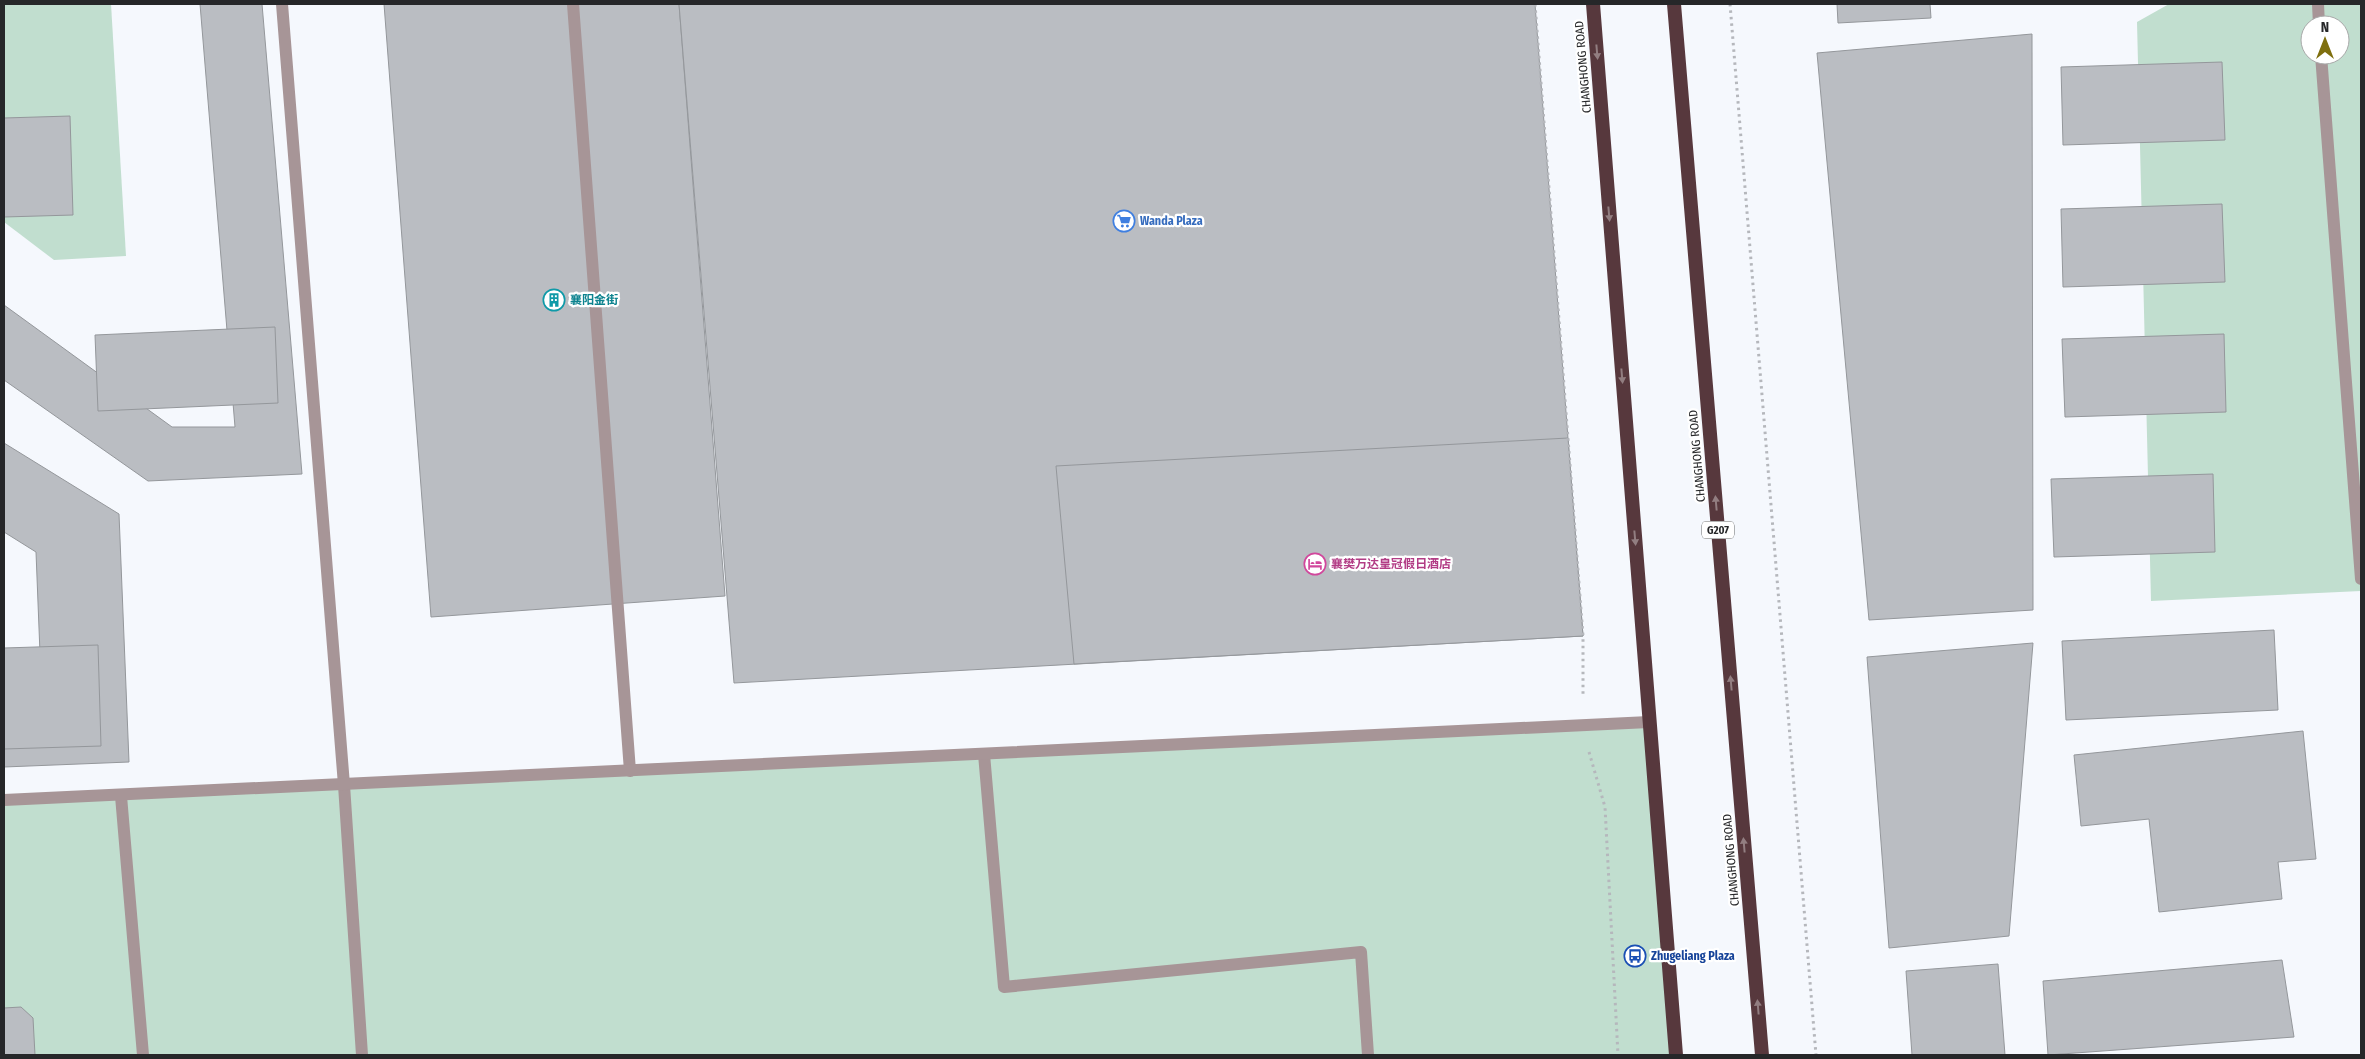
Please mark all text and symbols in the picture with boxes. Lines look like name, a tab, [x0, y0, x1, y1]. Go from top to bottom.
north arrow	[2300, 15, 2350, 65]
text: N	[2321, 19, 2329, 36]
street label: CHANGHONG ROAD	[1572, 20, 1594, 114]
one-way arrow	[1593, 45, 1601, 61]
one-way arrow	[1606, 207, 1614, 223]
supermarket icon: Wanda Plaza	[1112, 209, 1136, 233]
place label: Wanda Plaza	[1140, 214, 1203, 228]
building icon: 襄阳金街	[542, 288, 566, 312]
place label: 襄阳金街	[570, 293, 618, 307]
one-way arrow	[1619, 369, 1627, 385]
street label: CHANGHONG ROAD	[1686, 409, 1708, 503]
one-way arrow	[1712, 495, 1720, 511]
road number: G207	[1702, 522, 1734, 538]
one-way arrow	[1631, 531, 1639, 547]
hotel icon: 襄樊万达皇冠假日酒店	[1303, 552, 1327, 576]
place label: 襄樊万达皇冠假日酒店	[1331, 557, 1451, 571]
one-way arrow	[1727, 675, 1735, 691]
street label: CHANGHONG ROAD	[1720, 813, 1742, 907]
one-way arrow	[1740, 836, 1748, 852]
bus stop icon: Zhugeliang Plaza	[1623, 944, 1647, 968]
place label: Zhugeliang Plaza	[1651, 949, 1735, 963]
one-way arrow	[1754, 998, 1762, 1014]

